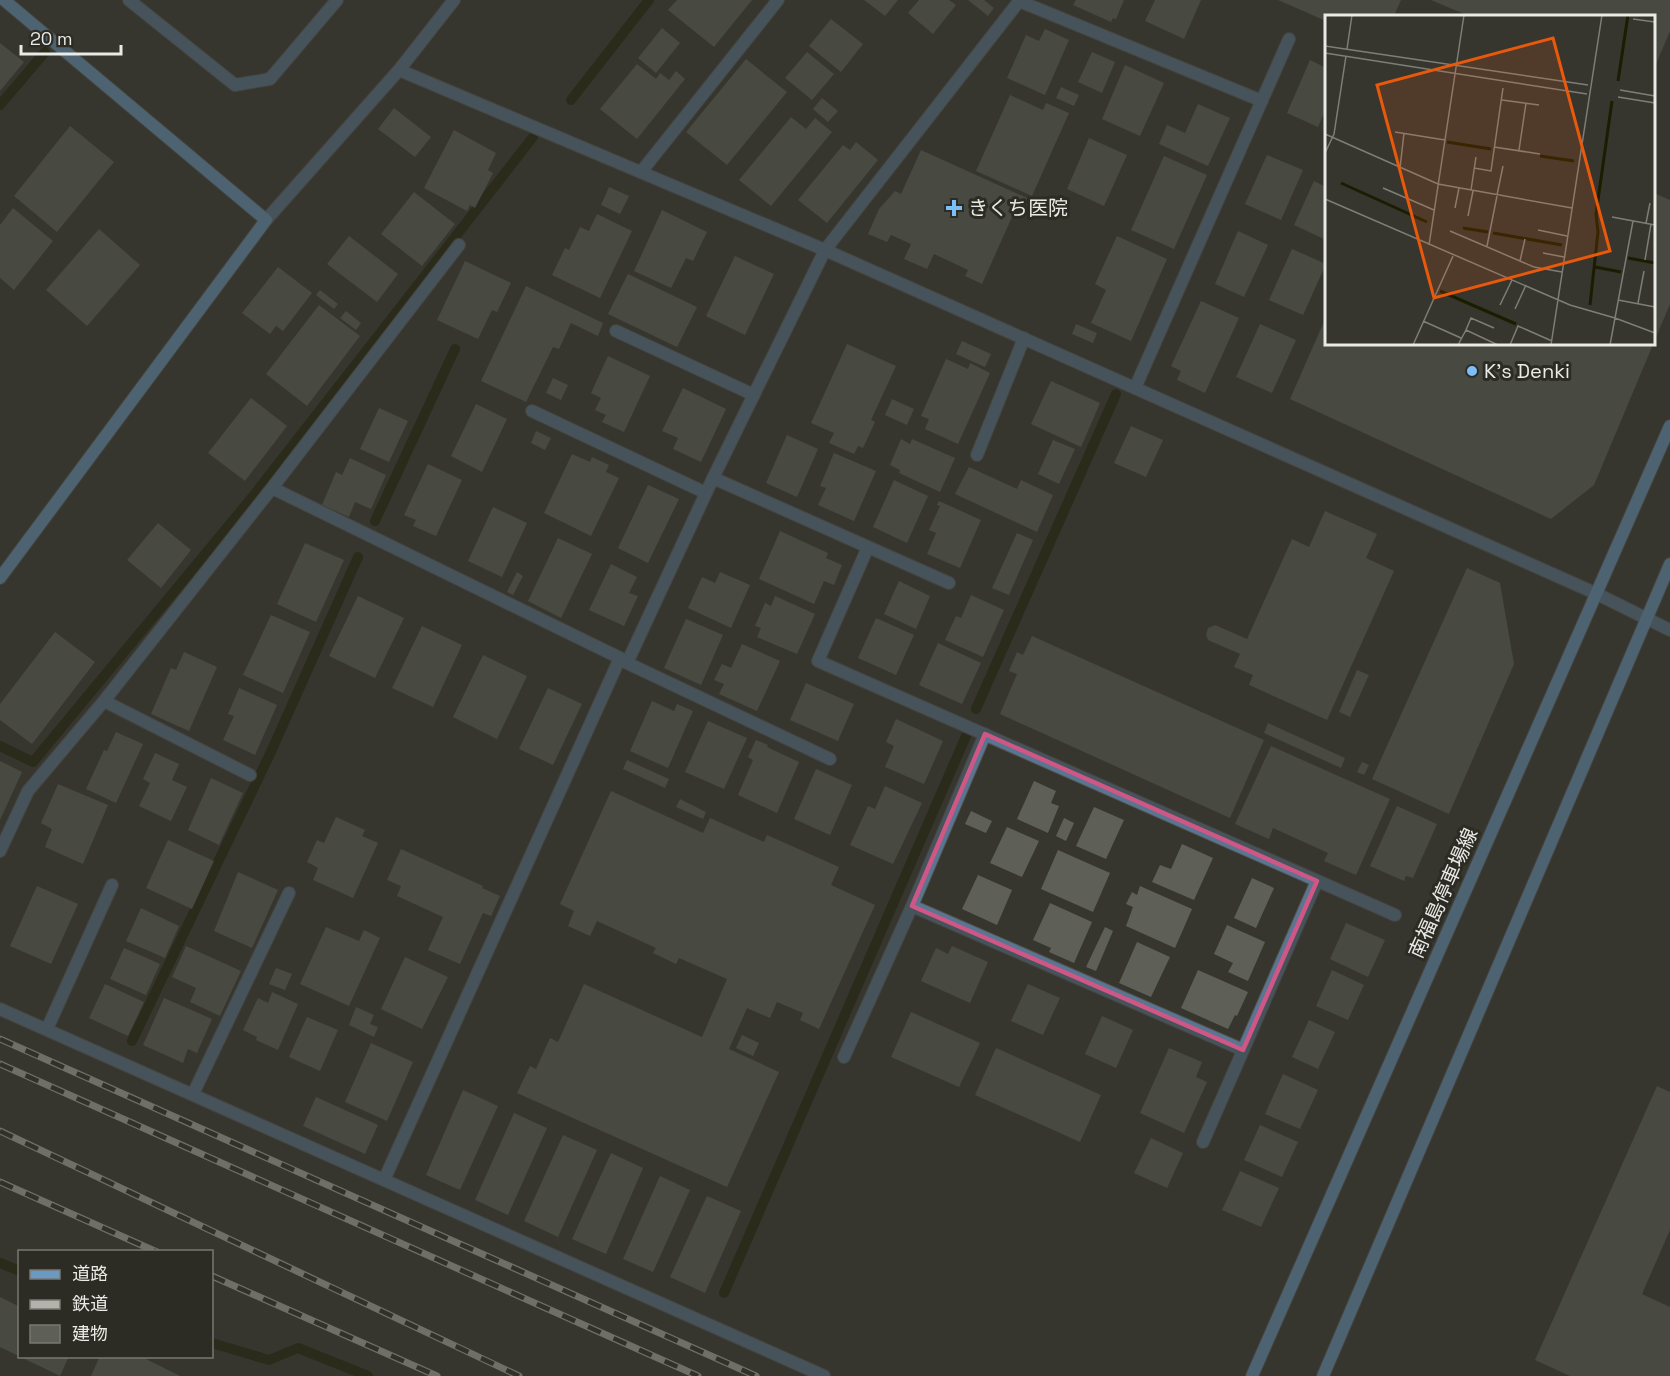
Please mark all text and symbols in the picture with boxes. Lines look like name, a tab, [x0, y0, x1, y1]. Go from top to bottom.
inset map	[1325, 15, 1655, 345]
scale bar	[21, 18, 122, 56]
text: 20 m	[30, 27, 73, 50]
place label: きくち医院	[968, 195, 1068, 221]
marker: きくち医院	[945, 199, 963, 217]
place label: K's Denki	[1484, 358, 1570, 384]
marker: K's Denki	[1465, 364, 1479, 378]
street label: 南福島停車場線	[1403, 824, 1483, 962]
legend	[18, 1250, 213, 1358]
text: 道路	[72, 1262, 108, 1285]
text: 鉄道	[72, 1292, 108, 1315]
text: 建物	[72, 1322, 108, 1345]

